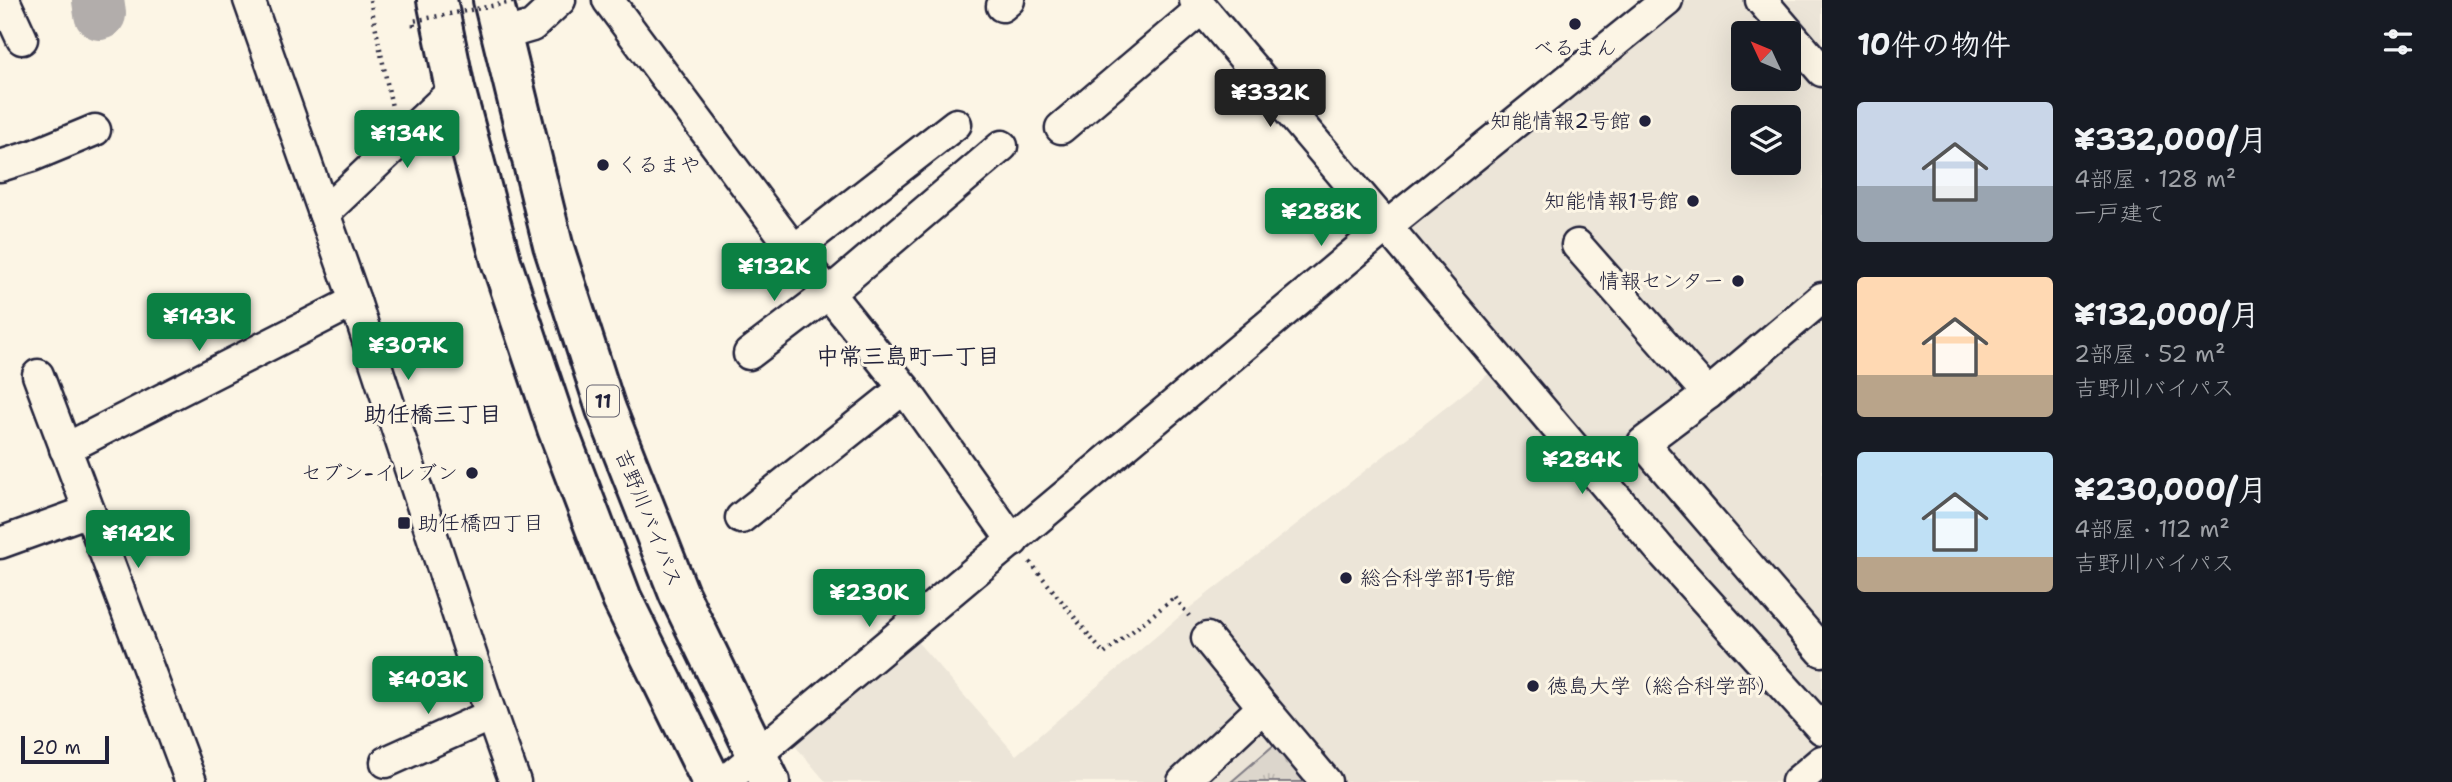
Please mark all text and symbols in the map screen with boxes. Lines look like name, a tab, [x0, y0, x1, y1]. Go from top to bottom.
marker: べるまん	[1567, 16, 1583, 32]
north arrow	[1731, 21, 1801, 91]
map controls	[1731, 21, 1801, 175]
icon: filters	[2379, 23, 2417, 61]
text: 10件の物件	[1857, 24, 2011, 65]
place label: べるまん	[1533, 34, 1617, 62]
pin: ¥332K	[1221, 69, 1319, 129]
text: ¥332K	[1231, 77, 1309, 107]
button: layers	[1731, 105, 1801, 175]
place label: 知能情報2号館	[1490, 107, 1631, 135]
pin: ¥134K	[358, 110, 456, 170]
marker: 知能情報2号館	[1637, 113, 1653, 129]
text: ¥134K	[370, 118, 444, 148]
text: ¥332,000/月	[2074, 119, 2267, 160]
icon: home	[1913, 130, 1997, 214]
place label: くるまや	[617, 151, 701, 179]
marker: くるまや	[595, 157, 611, 173]
text: 4部屋 · 128 m²	[2074, 164, 2236, 194]
place label: 知能情報1号館	[1544, 187, 1679, 215]
pin: ¥288K	[1272, 188, 1370, 248]
marker: 知能情報1号館	[1685, 193, 1701, 209]
text: ¥288K	[1281, 196, 1361, 226]
text: 一戸建て	[2074, 198, 2166, 228]
pin: ¥132K	[725, 244, 823, 303]
text: ¥132K	[738, 251, 810, 281]
place label: 情報センター	[1599, 267, 1724, 295]
marker: 情報センター	[1730, 273, 1746, 289]
pin: ¥143K	[150, 294, 248, 353]
text: ¥132,000/月	[2074, 294, 2260, 335]
text: ¥143K	[163, 301, 235, 331]
icon: home	[1913, 305, 1997, 389]
pin: ¥307K	[359, 322, 457, 382]
text: ¥307K	[368, 330, 448, 360]
text: 2部屋 · 52 m²	[2074, 339, 2226, 369]
district label: 中常三島町一丁目	[816, 341, 1000, 371]
text: 吉野川バイパス	[2074, 373, 2235, 403]
road number: 11	[587, 386, 619, 416]
district label: 助任橋三丁目	[364, 399, 502, 429]
pin: ¥284K	[1533, 436, 1631, 496]
text: ¥284K	[1542, 444, 1622, 474]
street label: 吉野川バイパス	[609, 445, 689, 591]
place label: セブン-イレブン	[301, 459, 458, 487]
marker: セブン-イレブン	[464, 465, 480, 481]
text: ¥230,000/月	[2074, 469, 2267, 510]
icon: home	[1913, 480, 1997, 564]
place label: 助任橋四丁目	[418, 509, 544, 537]
pin: ¥142K	[89, 510, 187, 570]
text: 4部屋 · 112 m²	[2074, 514, 2230, 544]
marker: 助任橋四丁目	[396, 515, 412, 531]
text: ¥142K	[102, 518, 174, 548]
text: 吉野川バイパス	[2074, 548, 2235, 578]
place label: 総合科学部1号館	[1360, 564, 1516, 592]
pin: ¥230K	[820, 570, 918, 629]
marker: 総合科学部1号館	[1338, 570, 1354, 586]
text: ¥230K	[829, 577, 909, 607]
pin: ¥403K	[379, 656, 477, 716]
text: ¥403K	[388, 664, 468, 694]
place label: 徳島大学（総合科学部）	[1547, 672, 1778, 700]
marker: 徳島大学（総合科学部）	[1525, 678, 1541, 694]
scale bar	[21, 733, 108, 765]
text: 20 m	[32, 735, 81, 760]

